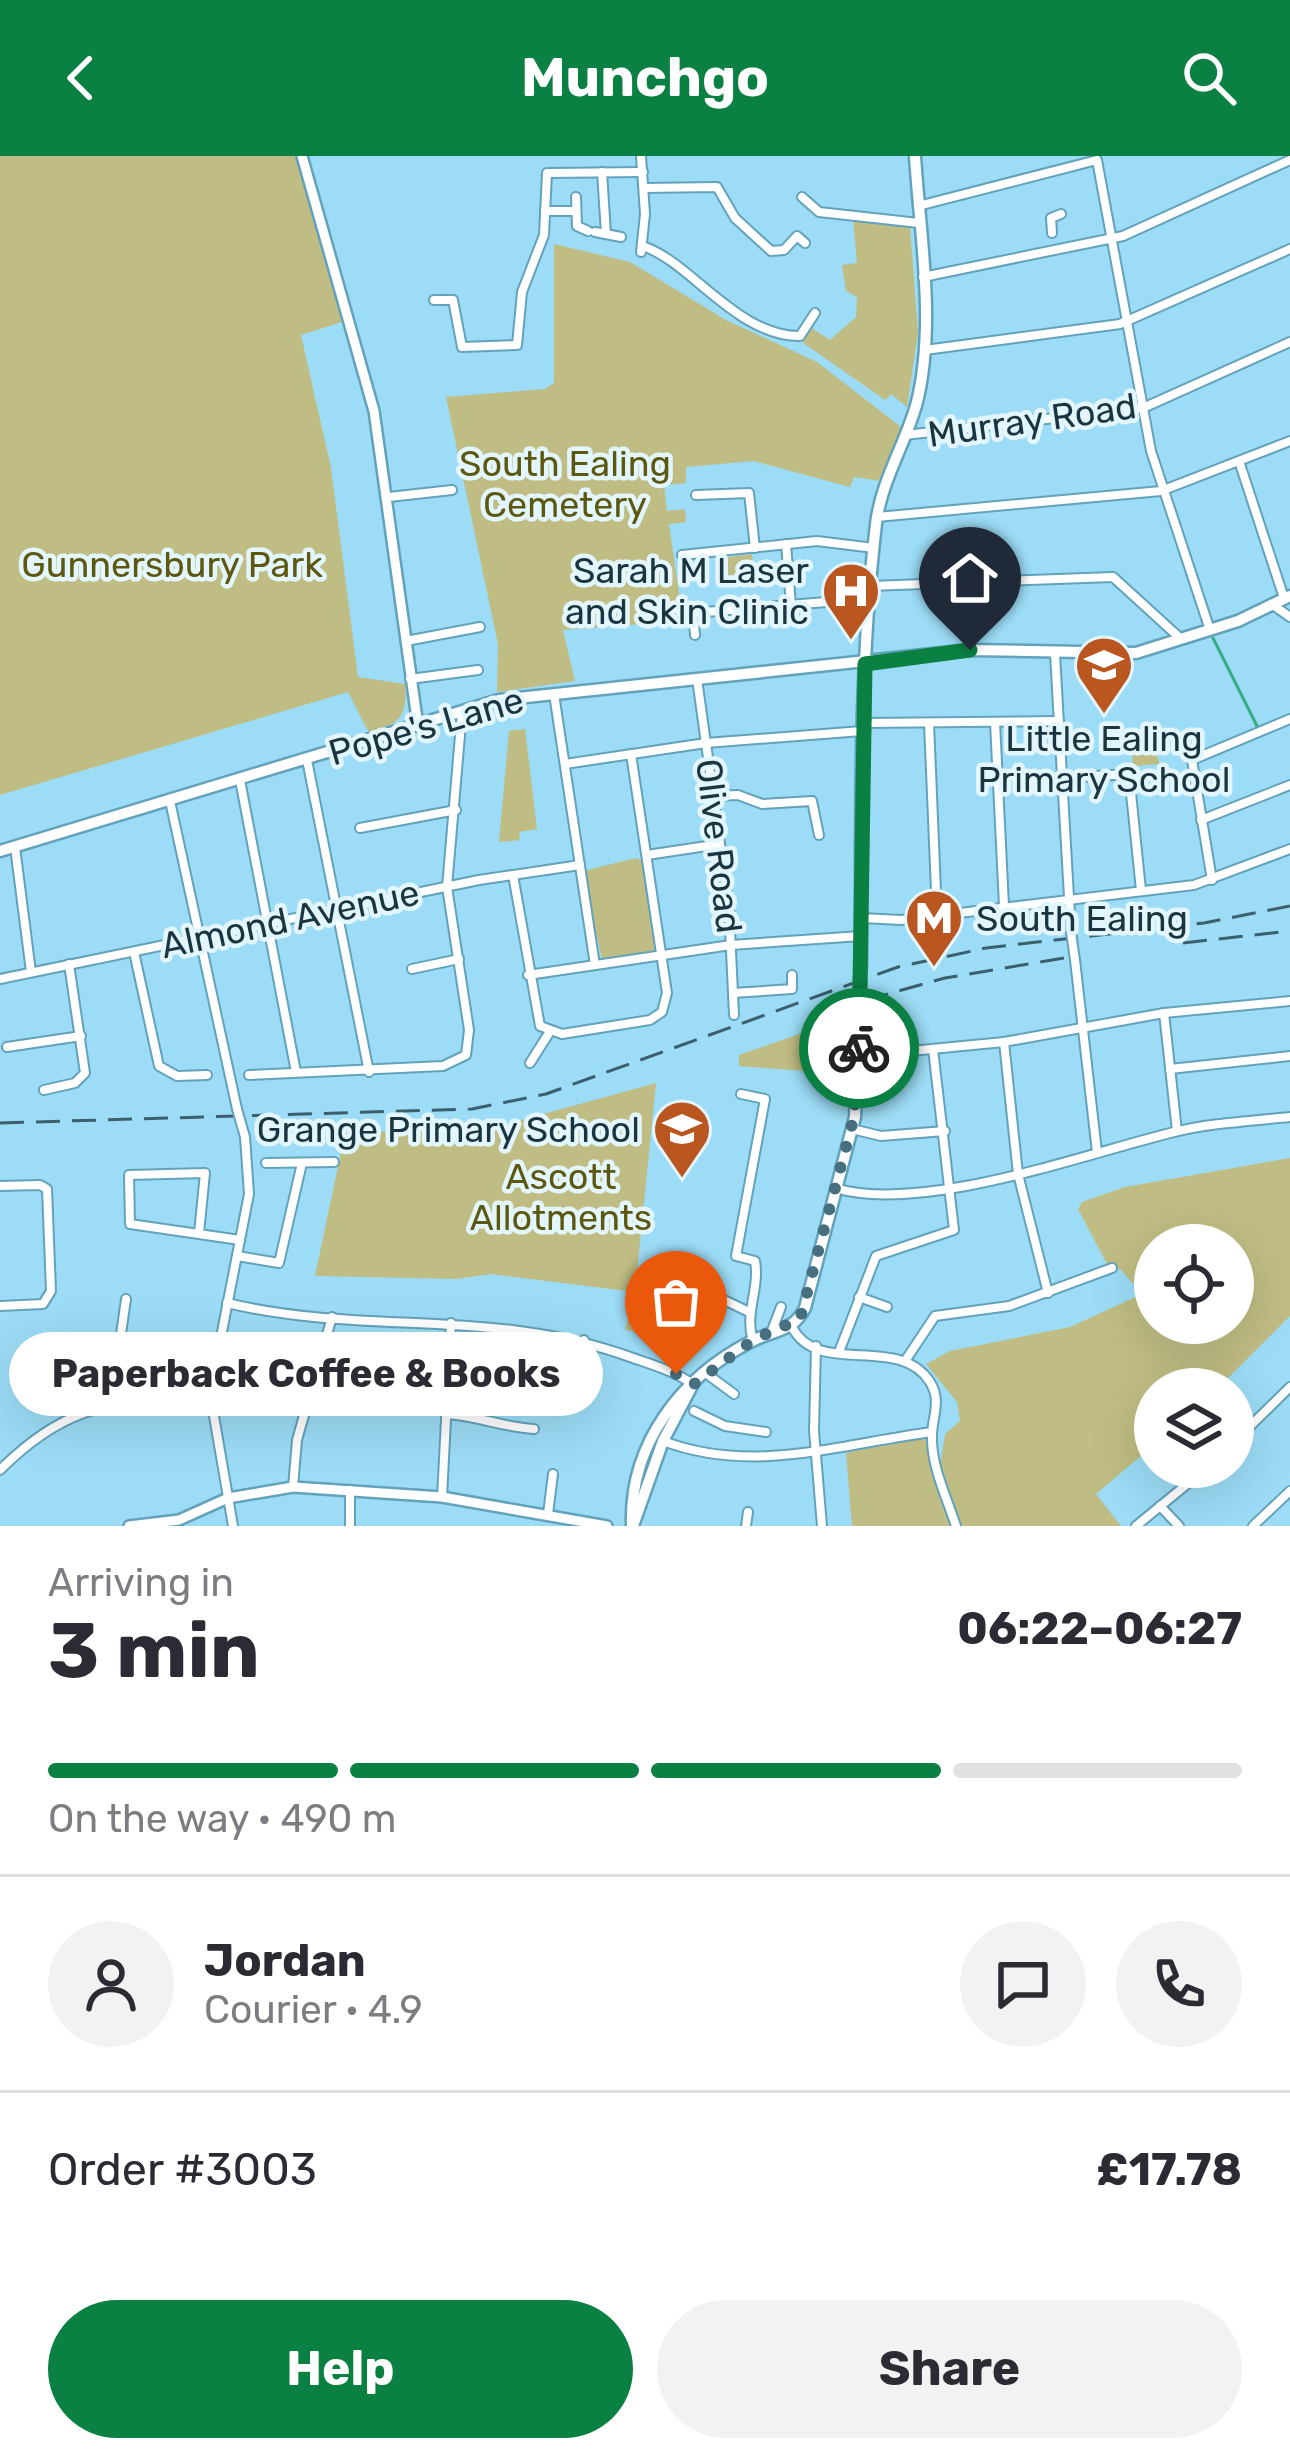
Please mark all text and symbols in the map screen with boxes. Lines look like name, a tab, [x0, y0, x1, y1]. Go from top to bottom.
icon: back	[48, 45, 114, 111]
icon: search	[1176, 45, 1242, 111]
text: Munchgo	[521, 46, 769, 110]
street label: Murray Road	[925, 384, 1139, 456]
park label: South Ealing Cemetery	[459, 442, 671, 526]
pin	[919, 527, 1021, 650]
park label: Gunnersbury Park	[21, 543, 323, 586]
icon: home	[937, 545, 1003, 611]
place label: Sarah M Laser and Skin Clinic	[565, 549, 809, 633]
hospital icon: Sarah M Laser and Skin Clinic	[820, 560, 882, 642]
school or university icon: Little Ealing Primary School	[1073, 634, 1135, 716]
street label: Pope's Lane	[324, 678, 528, 774]
place label: Little Ealing Primary School	[977, 717, 1231, 801]
street label: Olive Road	[687, 756, 751, 936]
street label: Almond Avenue	[157, 871, 423, 967]
metro station icon: South Ealing	[903, 887, 965, 969]
place label: South Ealing	[976, 897, 1188, 940]
courier	[799, 988, 919, 1108]
icon: bike	[826, 1015, 892, 1081]
school or university icon: Grange Primary School	[651, 1098, 713, 1180]
place label: Grange Primary School	[257, 1108, 640, 1151]
park label: Ascott Allotments	[470, 1155, 652, 1239]
map controls	[1134, 1224, 1254, 1488]
button: locate	[1134, 1224, 1254, 1344]
pin	[625, 1251, 727, 1374]
icon: bag	[643, 1269, 709, 1335]
callout: Paperback Coffee & Books	[10, 1332, 604, 1416]
text: Paperback Coffee & Books	[51, 1351, 561, 1397]
button: layers	[1134, 1368, 1254, 1488]
text: Arriving in	[48, 1560, 234, 1606]
text: 06:22–06:27	[957, 1602, 1242, 1655]
text: 3 min	[48, 1604, 260, 1697]
text: On the way · 490 m	[48, 1796, 397, 1842]
button: person	[48, 1921, 174, 2047]
button: chat	[960, 1921, 1086, 2047]
button: phone	[1116, 1921, 1242, 2047]
text: Jordan	[204, 1934, 366, 1987]
text: Courier · 4.9	[204, 1987, 423, 2033]
text: Order #3003	[48, 2143, 317, 2196]
text: £17.78	[1096, 2143, 1242, 2196]
button: Help	[48, 2300, 633, 2438]
button: Share	[657, 2300, 1242, 2438]

